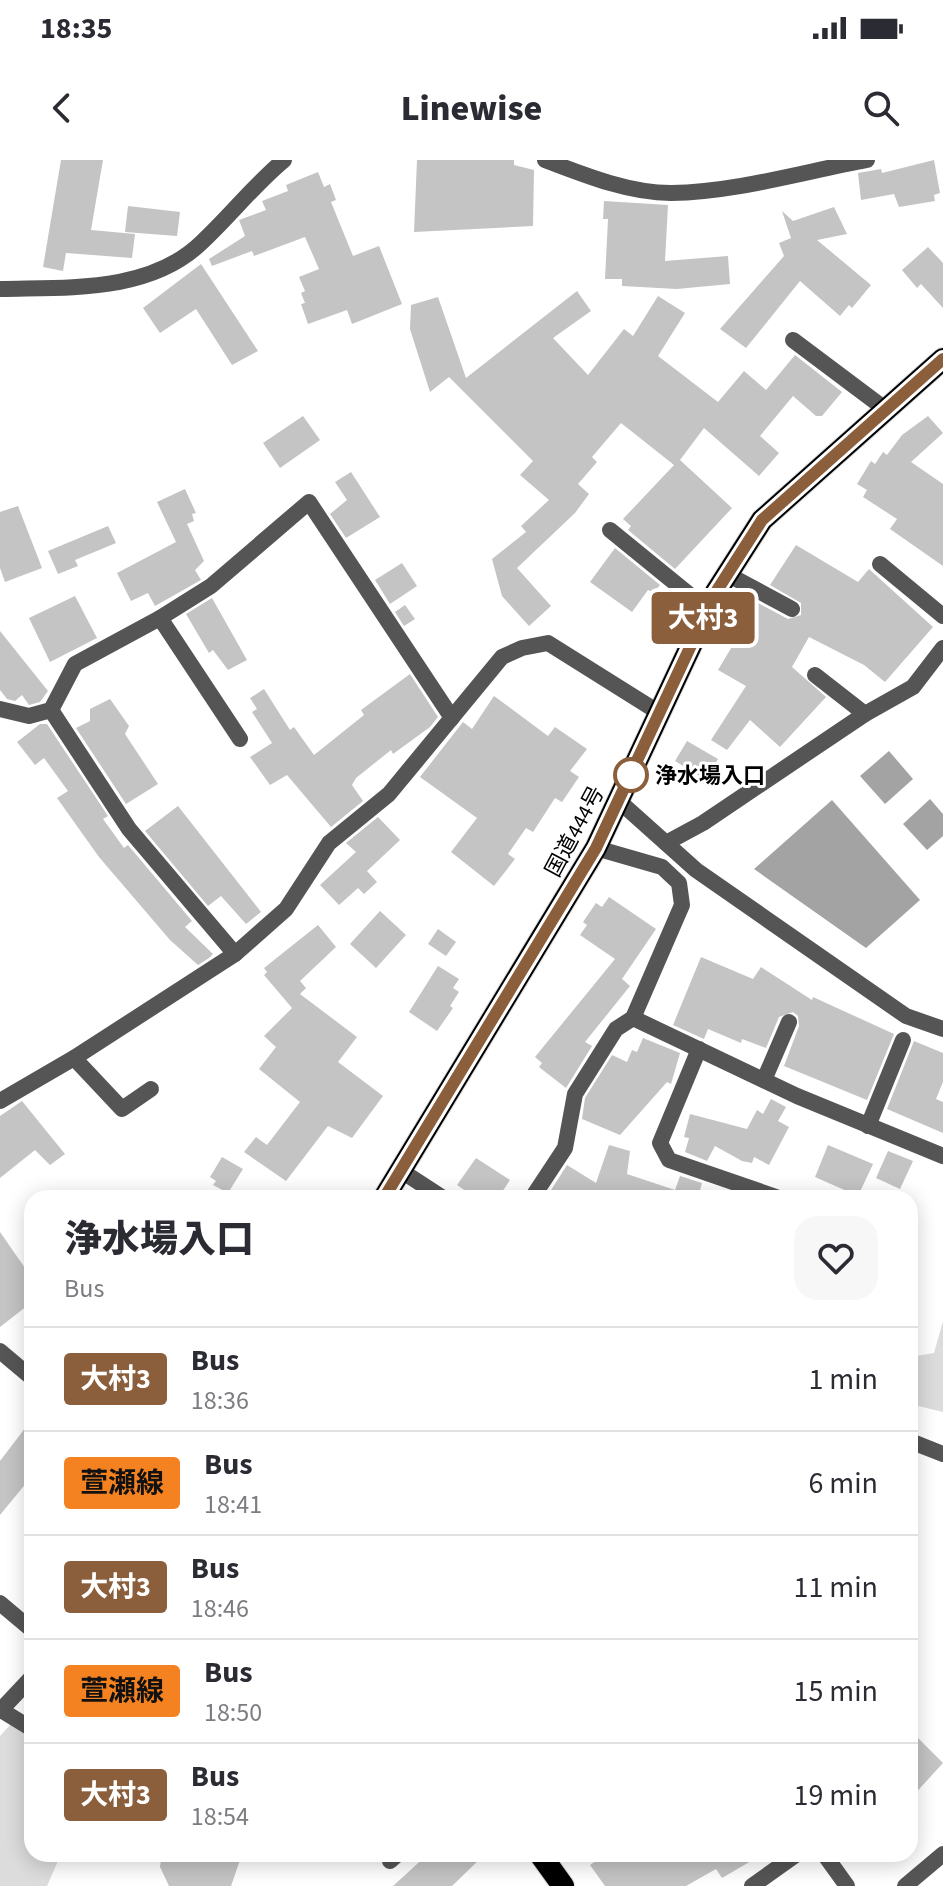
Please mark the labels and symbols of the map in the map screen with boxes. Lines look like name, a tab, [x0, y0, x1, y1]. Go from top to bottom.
line badge: 大村3	[657, 592, 749, 644]
marker: 浄水場入口	[614, 758, 648, 792]
place label: 浄水場入口	[655, 760, 765, 792]
street label: 国道444号	[538, 780, 612, 883]

